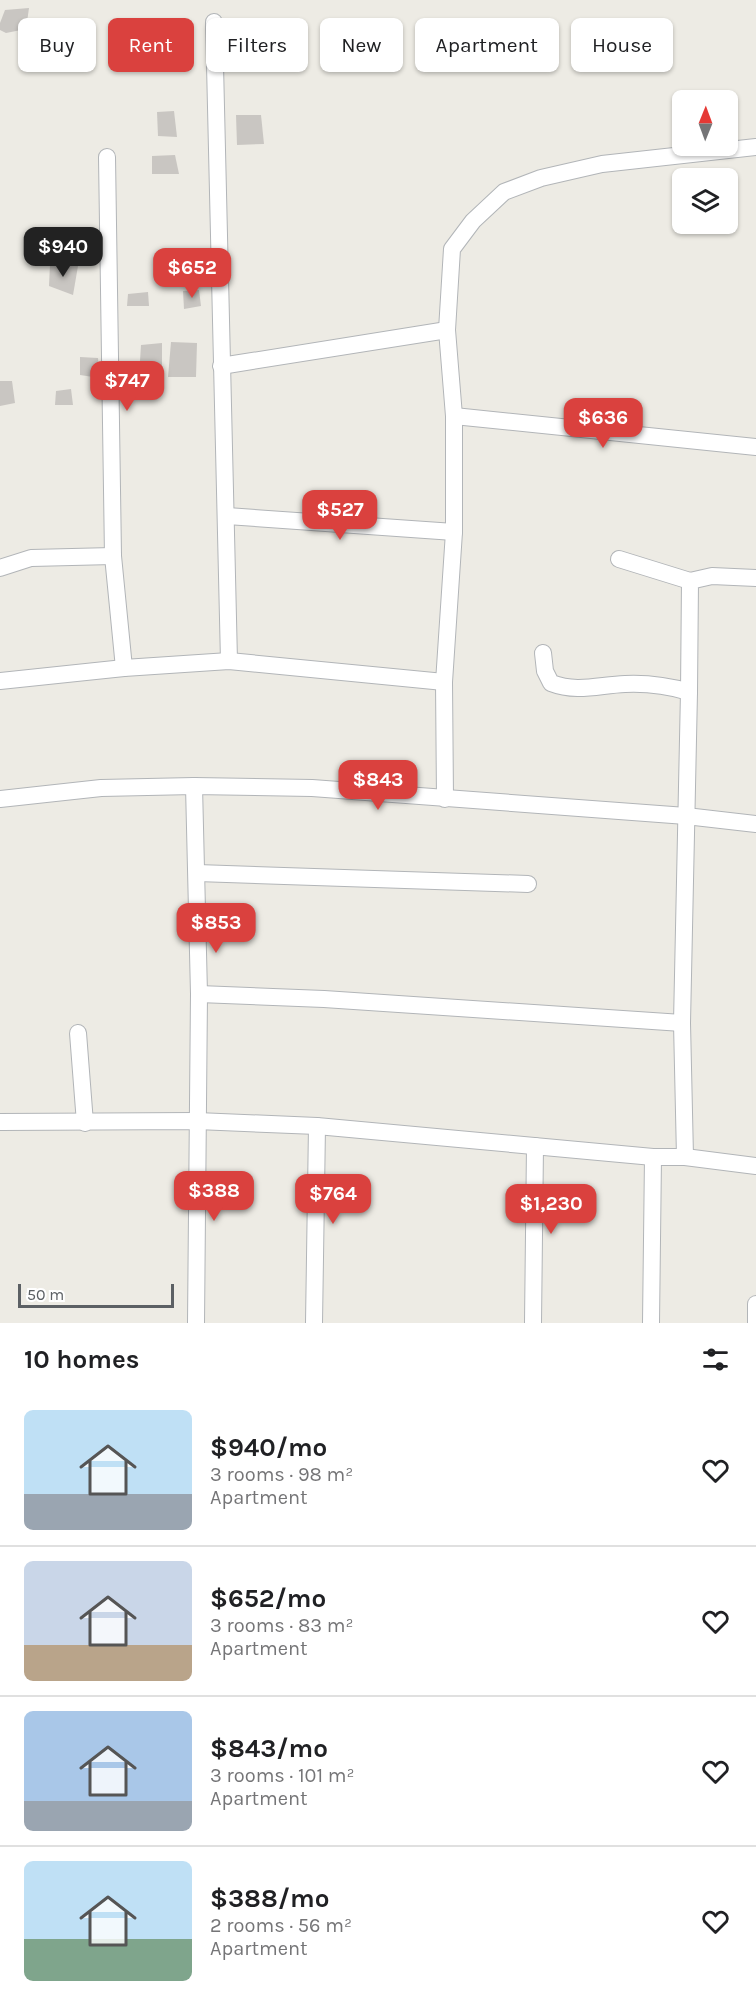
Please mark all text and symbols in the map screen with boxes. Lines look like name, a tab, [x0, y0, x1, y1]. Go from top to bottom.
chip: Buy	[18, 18, 96, 72]
chip: Rent	[108, 18, 194, 72]
chip: Filters	[206, 18, 308, 72]
chip: New	[320, 18, 403, 72]
chip: Apartment	[415, 18, 559, 72]
chip: House	[571, 18, 673, 72]
north arrow	[672, 90, 738, 156]
map controls	[672, 90, 738, 234]
button: layers	[672, 168, 738, 234]
pin: $940	[27, 227, 99, 278]
text: $940	[38, 235, 88, 258]
pin: $652	[156, 248, 228, 299]
text: $652	[167, 256, 217, 279]
pin: $747	[91, 361, 163, 412]
text: $747	[104, 369, 150, 392]
pin: $636	[567, 398, 639, 449]
text: $636	[578, 406, 628, 429]
pin: $527	[304, 490, 376, 541]
text: $527	[316, 498, 364, 521]
pin: $843	[342, 760, 414, 811]
text: $843	[352, 768, 404, 791]
pin: $853	[180, 903, 252, 954]
text: $853	[191, 911, 241, 934]
pin: $388	[178, 1171, 250, 1222]
pin: $764	[297, 1174, 369, 1225]
text: $388	[188, 1179, 240, 1202]
text: $764	[309, 1182, 357, 1205]
pin: $1,230	[502, 1184, 600, 1235]
text: $1,230	[519, 1192, 583, 1215]
scale bar	[18, 1281, 174, 1308]
text: 50 m	[27, 1285, 64, 1304]
icon: filters	[699, 1343, 732, 1376]
text: 10 homes	[24, 1344, 139, 1375]
text: $940/mo	[210, 1432, 327, 1463]
icon: home	[72, 1434, 144, 1506]
icon: heart	[699, 1454, 732, 1487]
text: 3 rooms · 98 m²	[210, 1463, 353, 1486]
text: Apartment	[210, 1486, 308, 1509]
text: $652/mo	[210, 1583, 326, 1614]
icon: home	[72, 1585, 144, 1657]
icon: heart	[699, 1605, 732, 1638]
text: 3 rooms · 83 m²	[210, 1614, 354, 1637]
text: Apartment	[210, 1637, 308, 1660]
text: $843/mo	[210, 1733, 328, 1764]
icon: home	[72, 1735, 144, 1807]
icon: heart	[699, 1755, 732, 1788]
text: 3 rooms · 101 m²	[210, 1764, 355, 1787]
text: Apartment	[210, 1787, 308, 1810]
text: $388/mo	[210, 1883, 329, 1914]
icon: home	[72, 1885, 144, 1957]
icon: heart	[699, 1905, 732, 1938]
text: 2 rooms · 56 m²	[210, 1914, 352, 1937]
text: Apartment	[210, 1937, 308, 1960]

